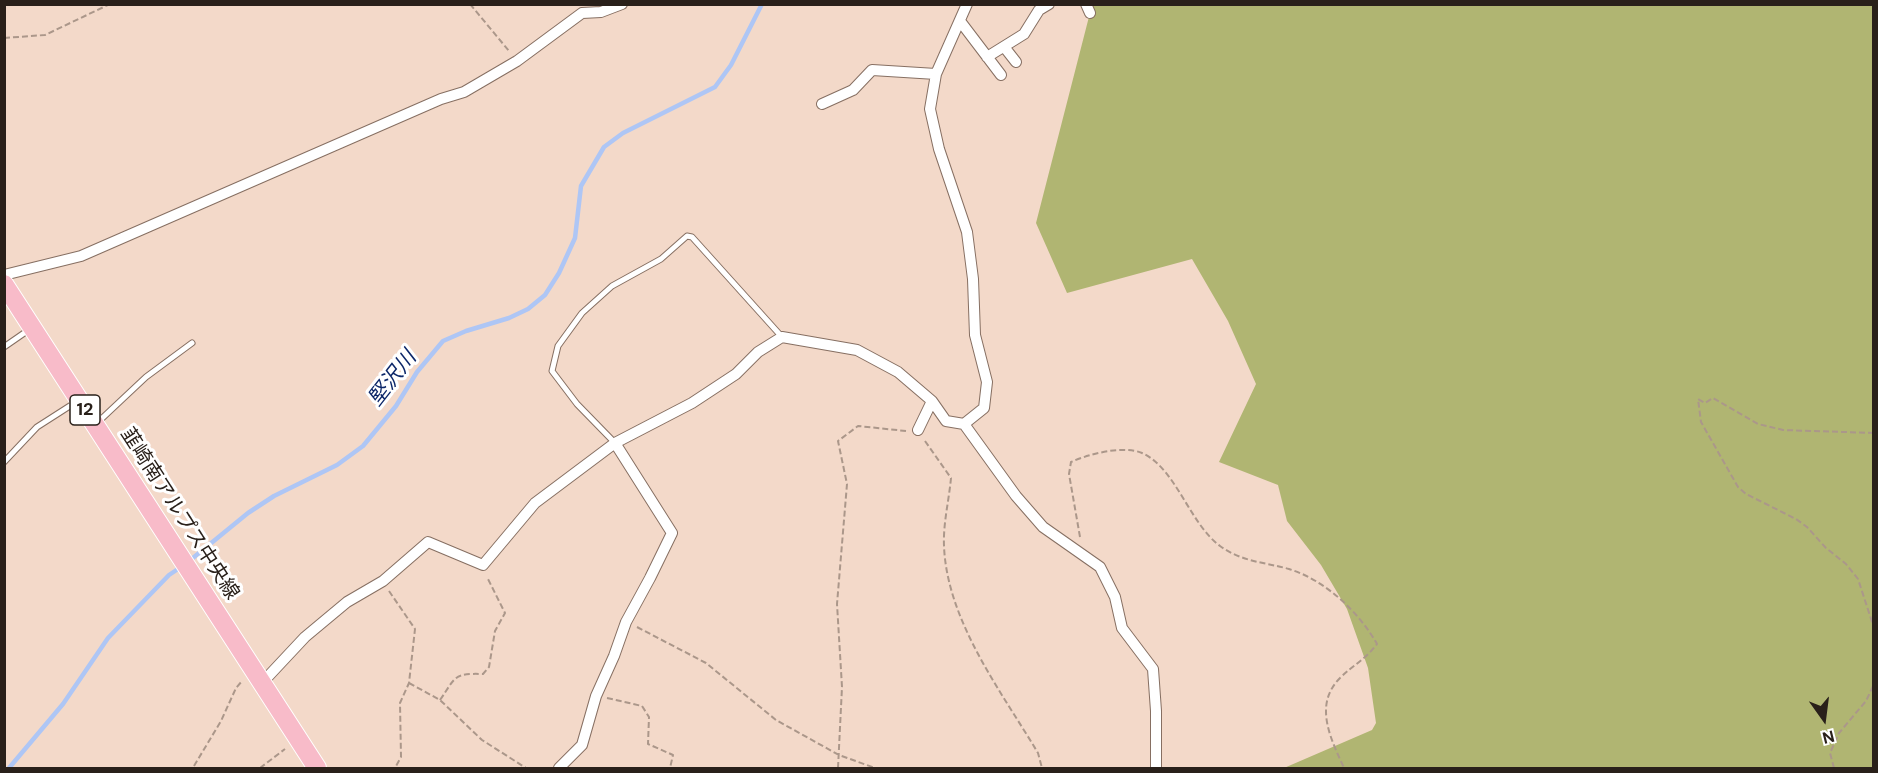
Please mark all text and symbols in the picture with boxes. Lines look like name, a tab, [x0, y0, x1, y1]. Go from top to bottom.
water label: 堅沢川	[364, 346, 422, 412]
road number: 12	[70, 395, 100, 425]
street label: 韮崎南アルプス中央線	[114, 424, 244, 604]
north arrow	[1794, 689, 1854, 749]
text: N	[1820, 725, 1837, 749]

